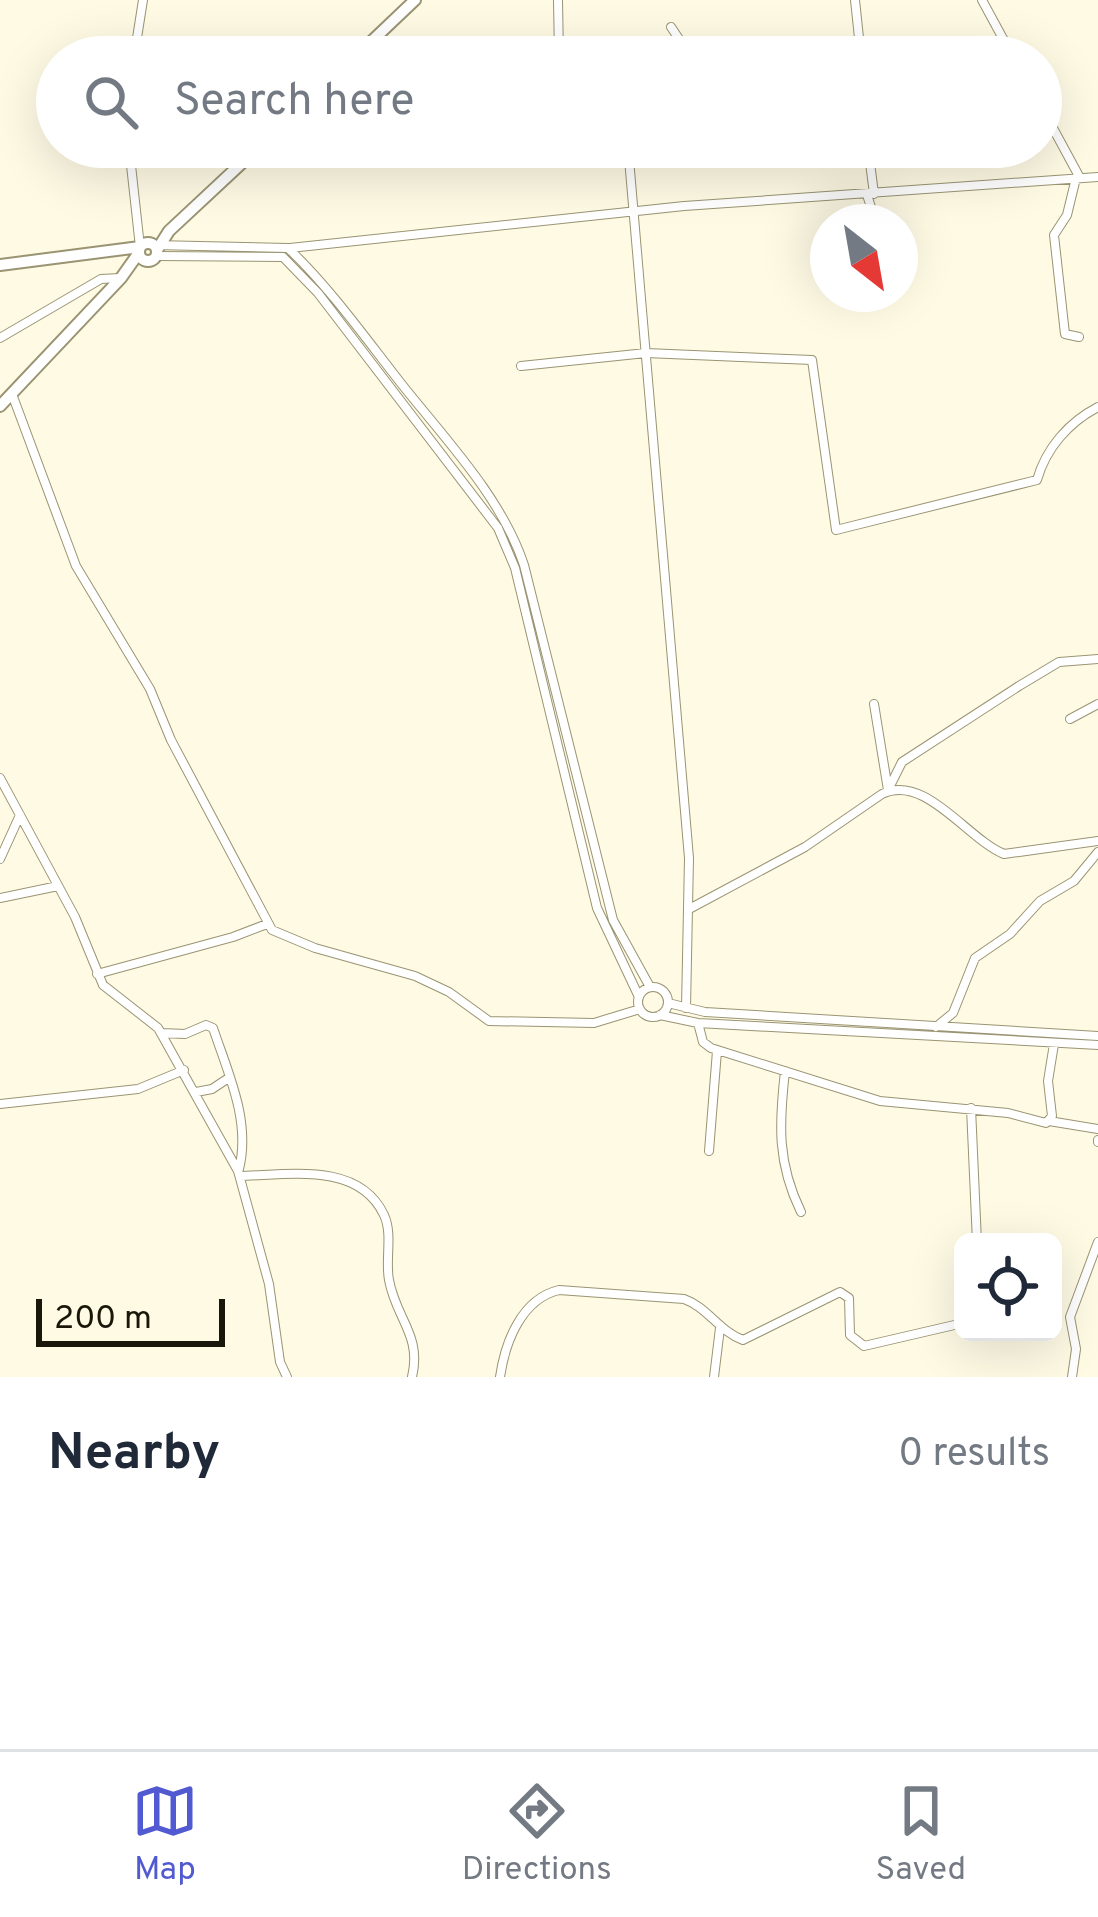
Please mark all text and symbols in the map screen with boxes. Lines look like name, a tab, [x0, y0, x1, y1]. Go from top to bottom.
search box	[36, 36, 1062, 168]
icon: search	[78, 69, 144, 135]
text: Search here	[174, 74, 414, 131]
north arrow	[810, 204, 918, 312]
map controls	[954, 1233, 1062, 1341]
button: locate	[954, 1233, 1062, 1341]
scale bar	[36, 1293, 225, 1346]
text: 200 m	[54, 1299, 152, 1341]
text: Nearby	[48, 1423, 220, 1488]
text: 0 results	[898, 1431, 1050, 1480]
tab: Map	[132, 1778, 198, 1892]
tab: Directions	[462, 1778, 612, 1892]
tab: Saved	[875, 1778, 966, 1892]

